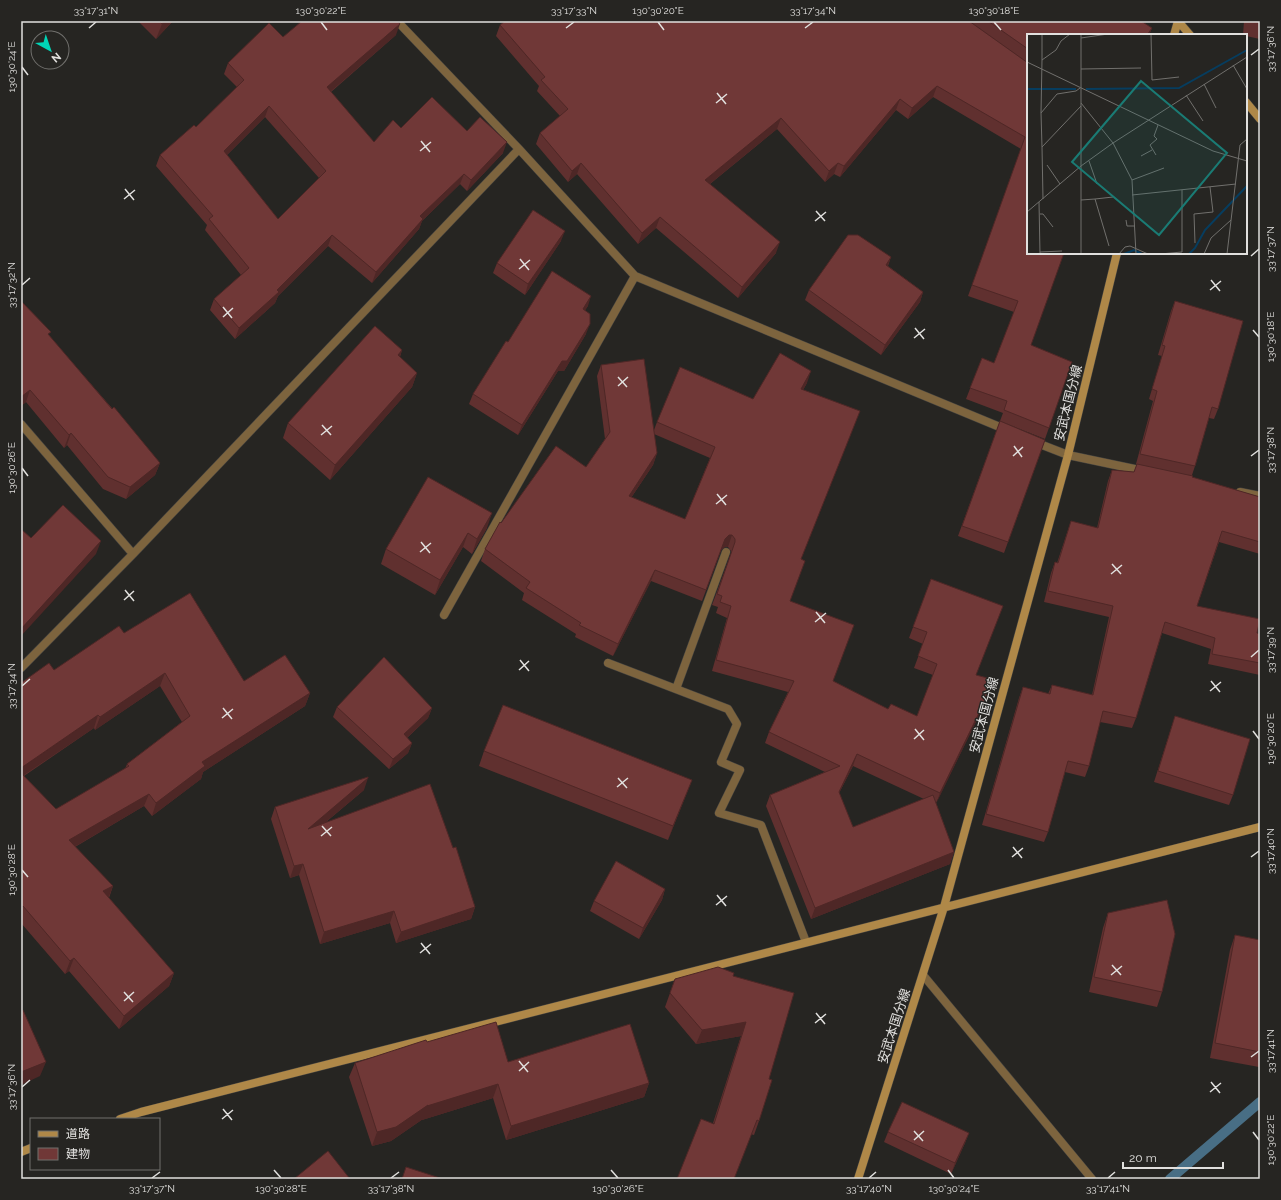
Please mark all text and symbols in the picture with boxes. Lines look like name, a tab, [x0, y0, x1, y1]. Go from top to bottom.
text: 33°17'31"N	[74, 5, 118, 16]
text: 130°30'22"E	[296, 5, 346, 16]
text: 33°17'33"N	[551, 5, 597, 16]
text: 130°30'20"E	[632, 5, 684, 16]
text: 33°17'34"N	[790, 5, 836, 16]
text: 130°30'18"E	[969, 5, 1019, 16]
text: 33°17'36"N	[1265, 26, 1276, 72]
north arrow	[30, 30, 70, 70]
inset map	[1027, 34, 1247, 254]
text: 130°30'24"E	[6, 41, 17, 93]
text: N	[49, 50, 64, 65]
text: 33°17'37"N	[1265, 226, 1276, 272]
text: 33°17'32"N	[6, 262, 17, 308]
text: 130°30'18"E	[1265, 312, 1276, 362]
street label: 安武本国分線	[1051, 363, 1085, 443]
text: 33°17'38"N	[1265, 427, 1276, 473]
text: 130°30'26"E	[6, 442, 17, 494]
text: 33°17'39"N	[1265, 627, 1276, 673]
text: 33°17'34"N	[6, 663, 17, 709]
street label: 安武本国分線	[967, 675, 1001, 755]
text: 130°30'20"E	[1265, 713, 1276, 765]
text: 33°17'40"N	[1265, 828, 1276, 874]
text: 130°30'28"E	[6, 844, 17, 896]
street label: 安武本国分線	[875, 987, 913, 1065]
text: 33°17'41"N	[1265, 1029, 1276, 1073]
text: 33°17'36"N	[6, 1064, 17, 1110]
text: 130°30'22"E	[1265, 1115, 1276, 1165]
legend	[30, 1118, 160, 1170]
text: 道路	[66, 1127, 90, 1141]
scale bar	[1123, 1144, 1223, 1170]
text: 建物	[66, 1147, 90, 1161]
text: 20 m	[1129, 1151, 1157, 1165]
text: 33°17'37"N	[129, 1183, 175, 1194]
text: 130°30'28"E	[255, 1183, 307, 1194]
text: 33°17'38"N	[368, 1183, 414, 1194]
text: 130°30'26"E	[592, 1183, 644, 1194]
text: 33°17'40"N	[846, 1183, 892, 1194]
text: 130°30'24"E	[928, 1183, 980, 1194]
text: 33°17'41"N	[1086, 1183, 1130, 1194]

